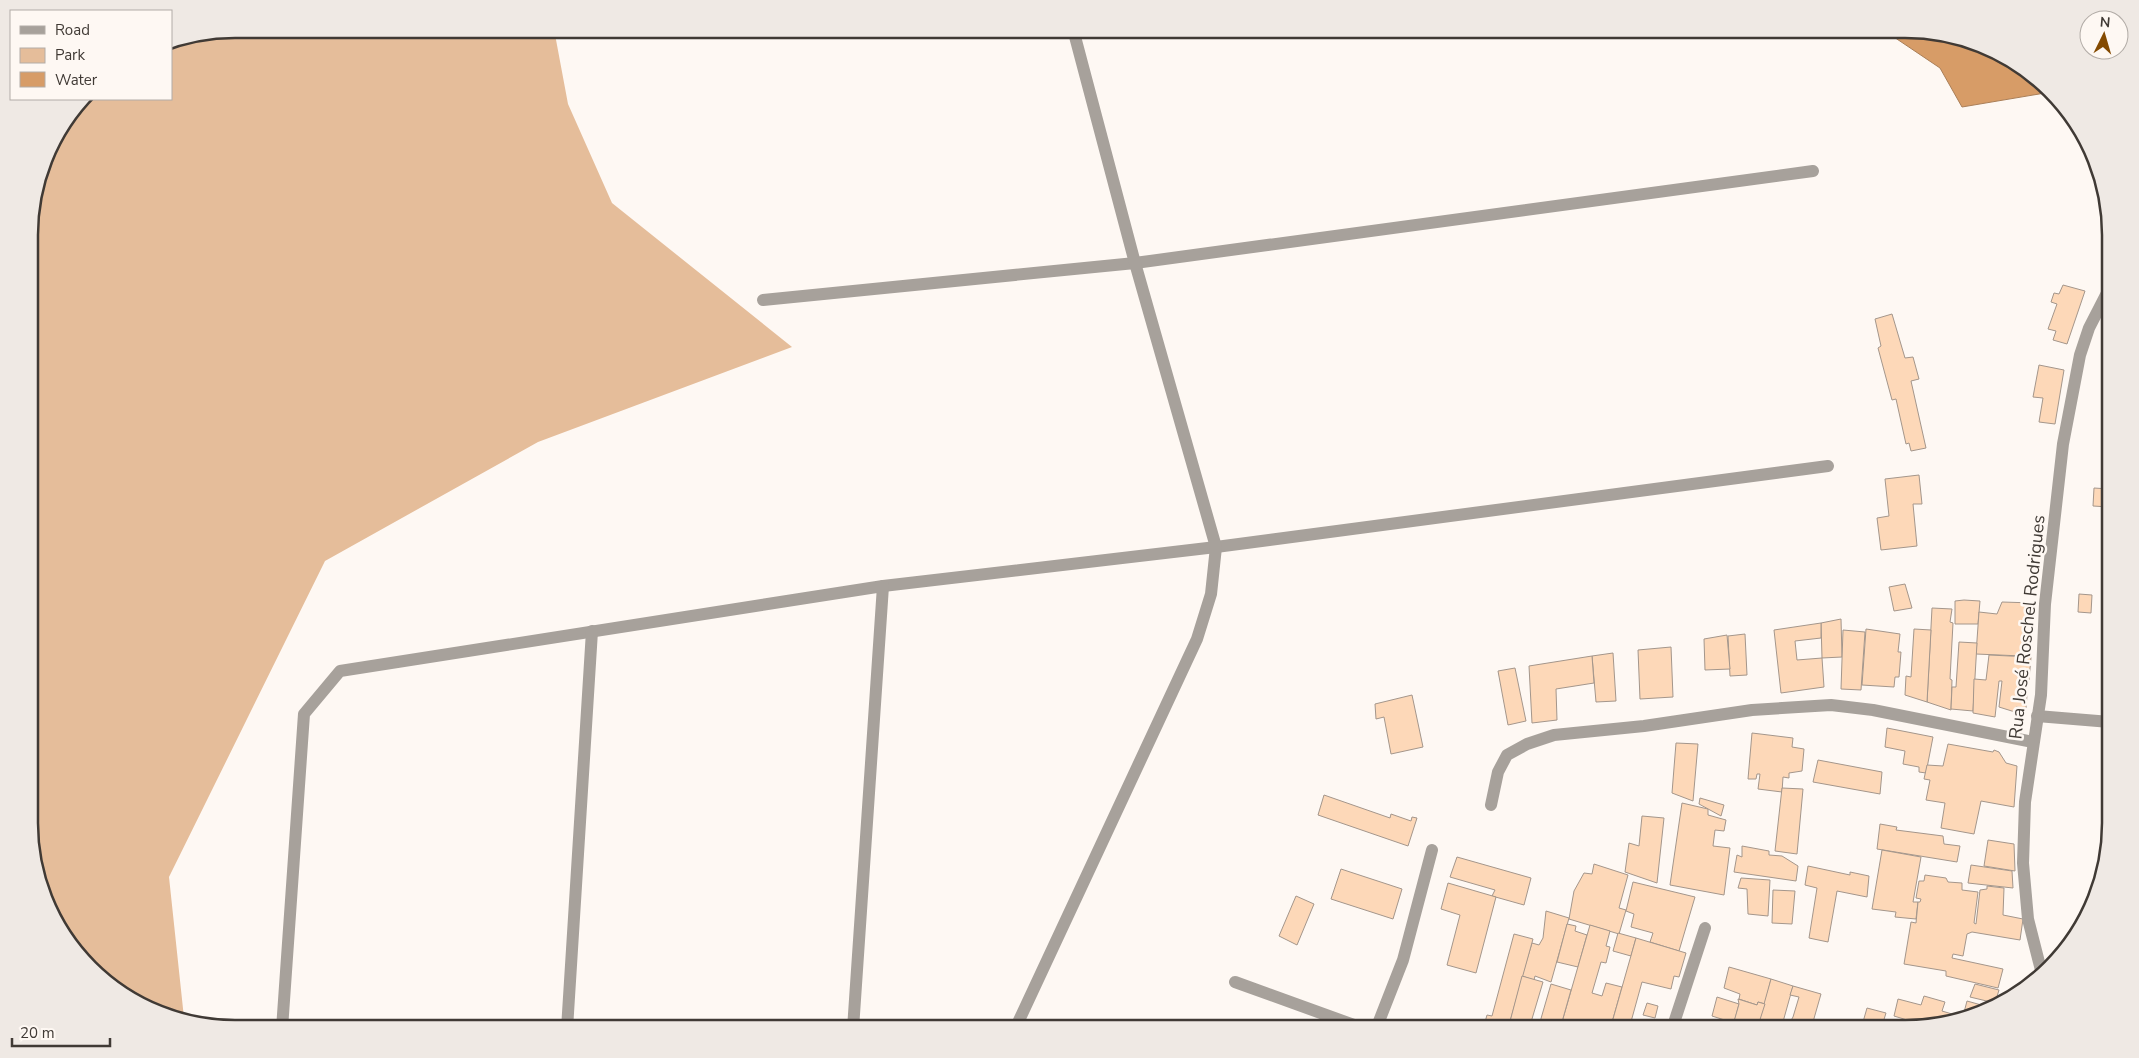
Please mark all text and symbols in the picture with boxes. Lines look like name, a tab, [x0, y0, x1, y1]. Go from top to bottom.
legend	[10, 10, 172, 100]
north arrow	[2079, 10, 2129, 60]
text: N	[2099, 13, 2111, 32]
text: Road	[55, 20, 90, 40]
text: Park	[55, 45, 85, 65]
text: Water	[55, 70, 98, 90]
street label: Rua José Roschel Rodrigues	[2003, 514, 2051, 740]
scale bar	[12, 1016, 110, 1048]
text: 20 m	[20, 1023, 55, 1043]

